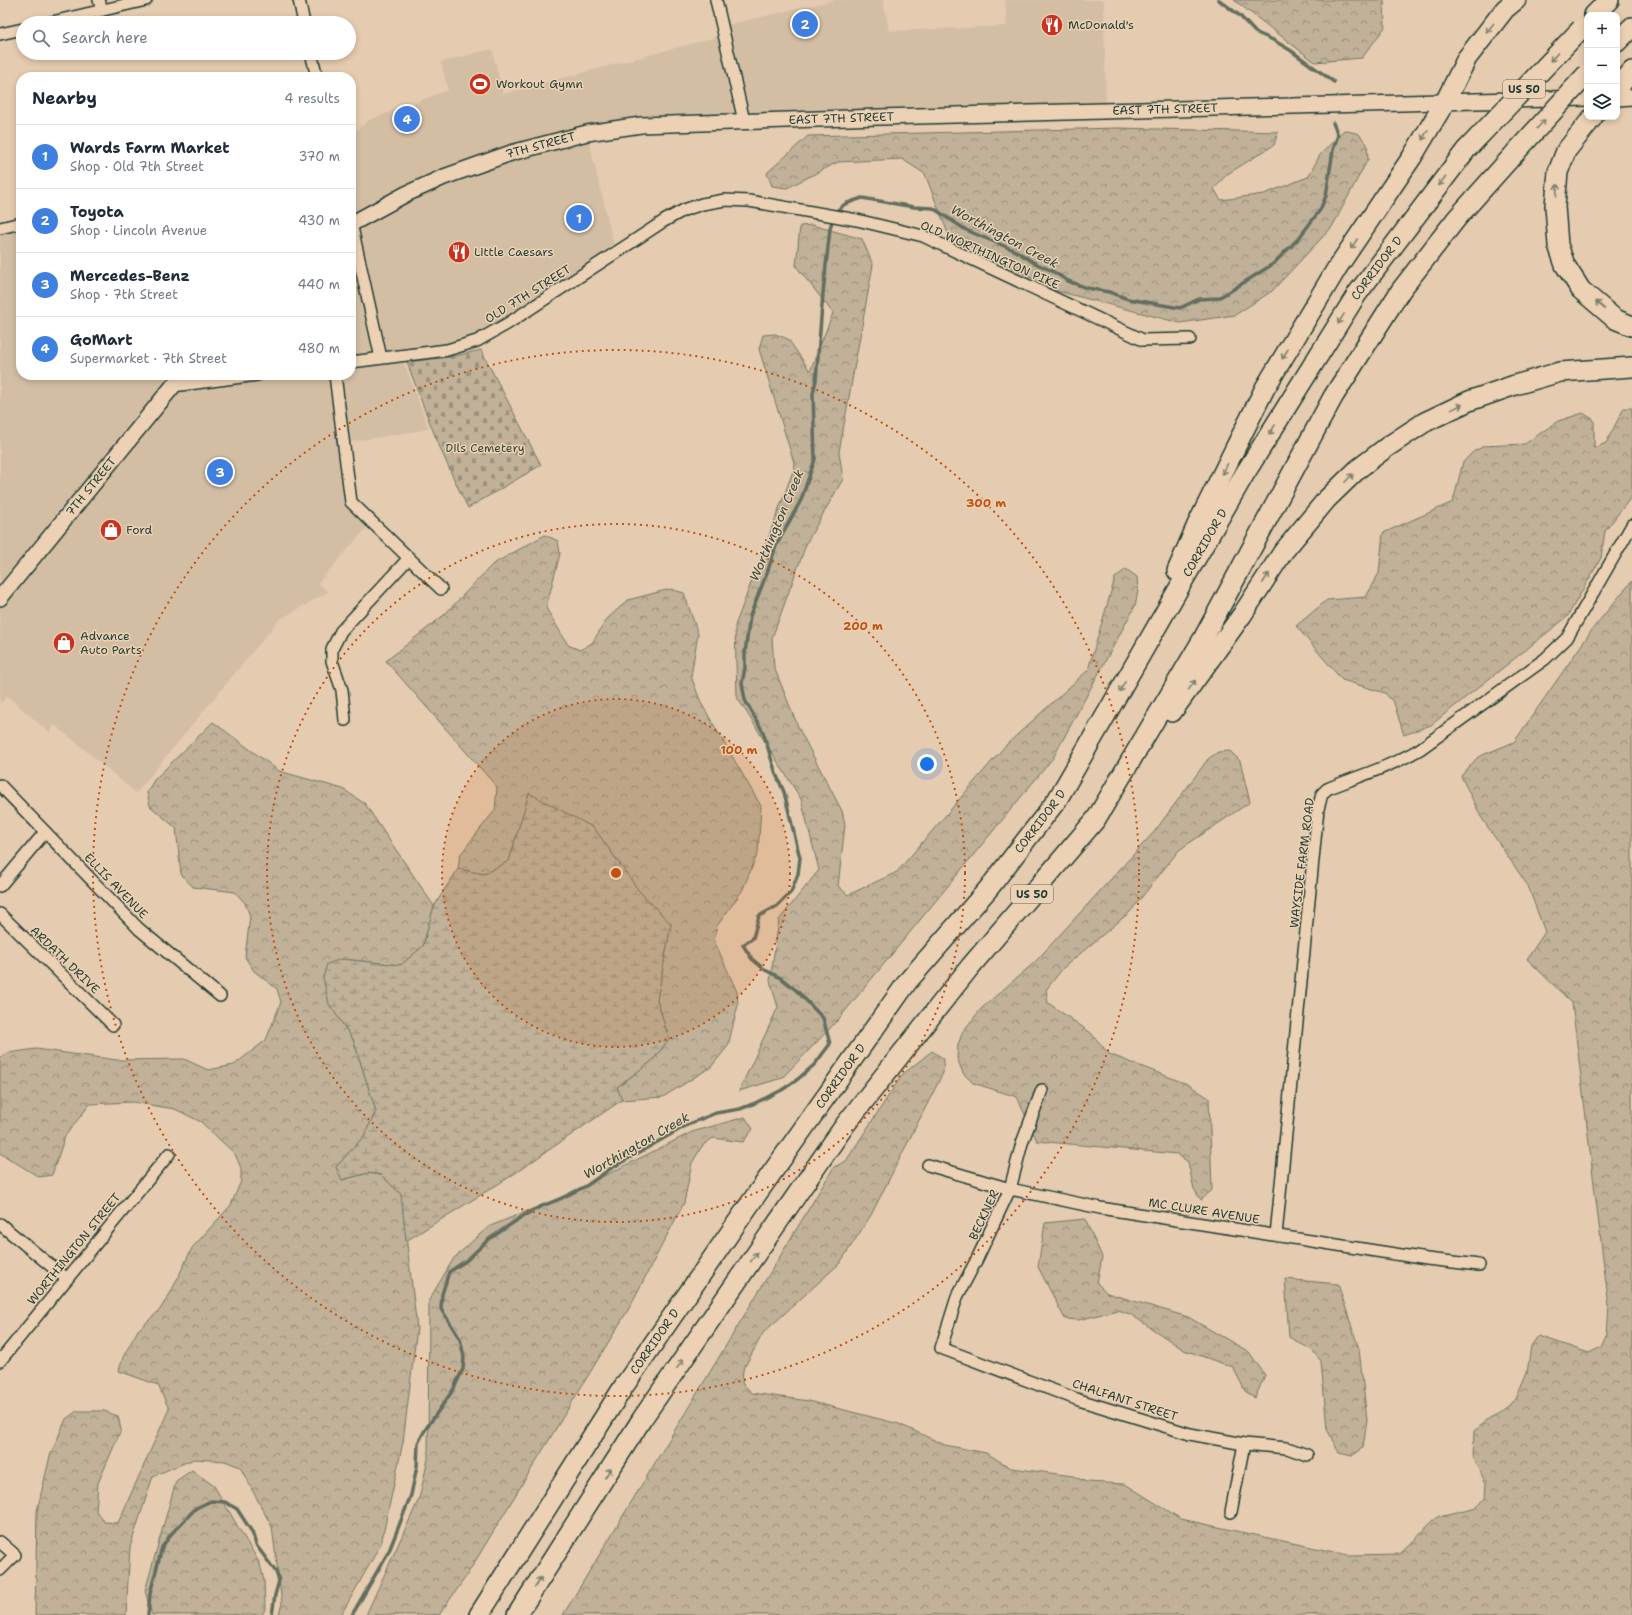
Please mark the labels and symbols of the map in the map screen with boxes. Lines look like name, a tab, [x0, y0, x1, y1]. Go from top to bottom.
pin: 2	[792, 9, 818, 39]
restaurant icon: McDonald's	[1039, 12, 1065, 38]
place label: McDonald's	[1068, 17, 1134, 33]
one-way arrow	[1486, 23, 1494, 34]
one-way arrow	[1549, 52, 1559, 62]
sports icon: Workout Gymn	[467, 71, 493, 97]
place label: Workout Gymn	[496, 76, 583, 92]
road number: US 50	[1503, 80, 1545, 98]
street label: EAST 7TH STREET	[1112, 100, 1219, 119]
pin: 4	[394, 104, 420, 134]
street label: EAST 7TH STREET	[788, 109, 895, 128]
one-way arrow	[1537, 119, 1546, 130]
street label: 7TH STREET	[503, 128, 578, 162]
one-way arrow	[1421, 129, 1429, 141]
one-way arrow	[1438, 175, 1447, 186]
one-way arrow	[1553, 184, 1560, 197]
water label: Worthington Creek	[948, 201, 1062, 272]
pin: 1	[566, 203, 592, 233]
street label: OLD WORTHINGTON PIKE	[918, 217, 1062, 293]
street label: CORRIDOR D	[1347, 233, 1406, 303]
one-way arrow	[1350, 238, 1358, 249]
restaurant icon: Little Caesars	[446, 239, 472, 265]
place label: Little Caesars	[474, 244, 554, 260]
street label: OLD 7TH STREET	[482, 261, 575, 327]
one-way arrow	[1594, 301, 1605, 310]
one-way arrow	[1336, 313, 1344, 325]
one-way arrow	[1281, 348, 1289, 360]
one-way arrow	[1451, 403, 1463, 410]
one-way arrow	[1268, 424, 1276, 436]
park label: Dils Cemetery	[445, 440, 525, 456]
street label: 7TH STREET	[62, 453, 120, 519]
pin: 3	[207, 457, 233, 487]
one-way arrow	[1221, 463, 1228, 475]
water label: Worthington Creek	[745, 466, 808, 584]
one-way arrow	[1344, 473, 1354, 483]
text: 300 m	[966, 495, 1006, 511]
street label: CORRIDOR D	[1179, 506, 1231, 580]
shop icon: Ford	[98, 517, 124, 543]
place label: Ford	[126, 522, 153, 538]
one-way arrow	[1262, 573, 1270, 584]
text: 200 m	[843, 618, 883, 634]
place label: Advance Auto Parts	[80, 628, 142, 658]
shop icon: Advance Auto Parts	[51, 630, 77, 656]
one-way arrow	[1188, 679, 1196, 690]
one-way arrow	[1117, 681, 1125, 693]
text: 100 m	[721, 742, 758, 758]
your location	[917, 754, 937, 774]
street label: CORRIDOR D	[1011, 787, 1069, 857]
street label: WAYSIDE FARM ROAD	[1286, 797, 1318, 929]
street label: ELLIS AVENUE	[81, 850, 151, 922]
centre of rings	[609, 866, 623, 880]
road number: US 50	[1011, 885, 1053, 903]
street label: ARDATH DRIVE	[27, 923, 103, 997]
street label: CORRIDOR D	[812, 1040, 869, 1112]
water label: Worthington Creek	[580, 1108, 693, 1183]
street label: BECKNER	[965, 1187, 1003, 1243]
street label: WORTHINGTON STREET	[24, 1189, 125, 1308]
street label: MC CLURE AVENUE	[1147, 1194, 1261, 1228]
one-way arrow	[750, 1252, 758, 1263]
street label: CORRIDOR D	[626, 1306, 683, 1377]
one-way arrow	[676, 1359, 684, 1370]
street label: CHALFANT STREET	[1070, 1375, 1180, 1425]
one-way arrow	[604, 1467, 612, 1478]
one-way arrow	[535, 1576, 543, 1588]

